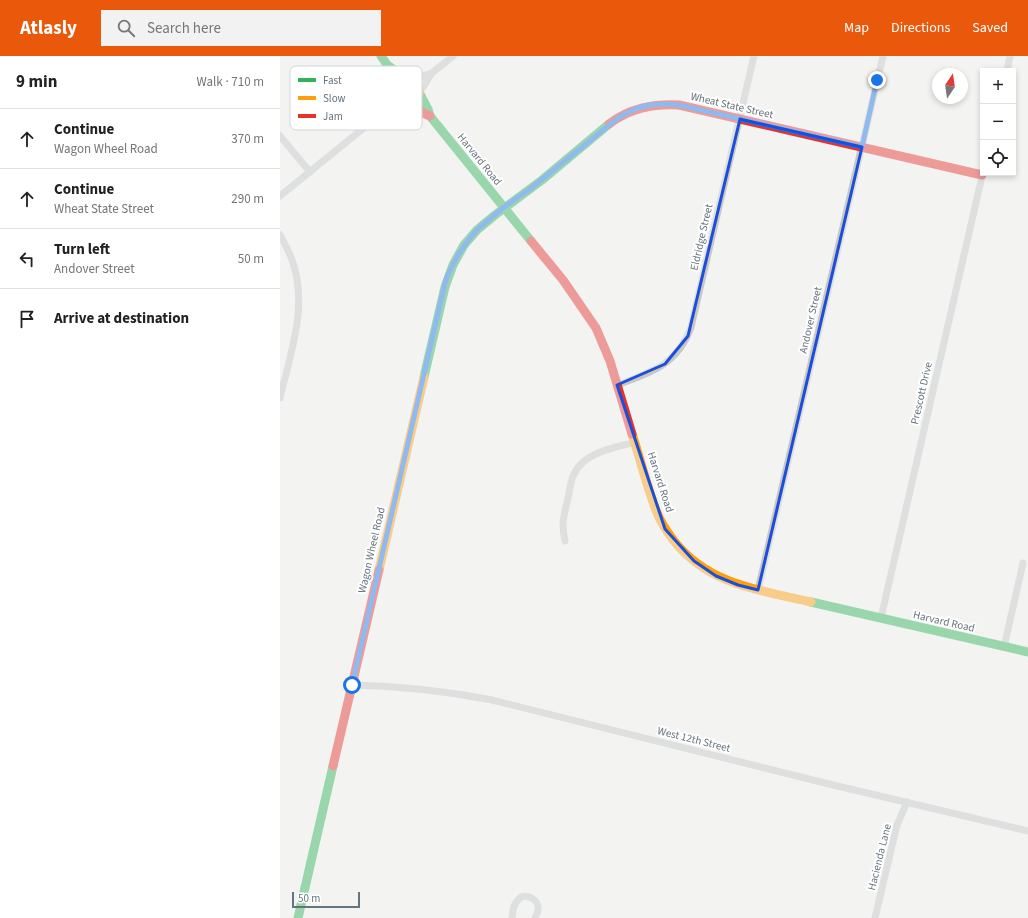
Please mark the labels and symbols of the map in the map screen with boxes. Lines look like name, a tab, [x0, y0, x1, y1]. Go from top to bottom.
legend	[290, 66, 422, 130]
north arrow	[932, 68, 968, 104]
route end	[868, 71, 886, 89]
text: Fast	[323, 73, 342, 88]
street label: Wheat State Street	[689, 89, 775, 122]
text: Slow	[323, 91, 346, 106]
text: Jam	[323, 109, 343, 124]
street label: Harvard Road	[454, 130, 505, 188]
street label: Eldridge Street	[687, 202, 716, 272]
street label: Andover Street	[796, 285, 826, 355]
street label: Prescott Drive	[907, 360, 936, 426]
street label: Harvard Road	[644, 450, 677, 514]
street label: Wagon Wheel Road	[354, 506, 389, 595]
street label: Harvard Road	[912, 607, 976, 636]
route start	[343, 676, 361, 694]
street label: West 12th Street	[656, 723, 732, 756]
street label: Hacienda Lane	[864, 822, 895, 892]
scale bar	[292, 890, 360, 909]

